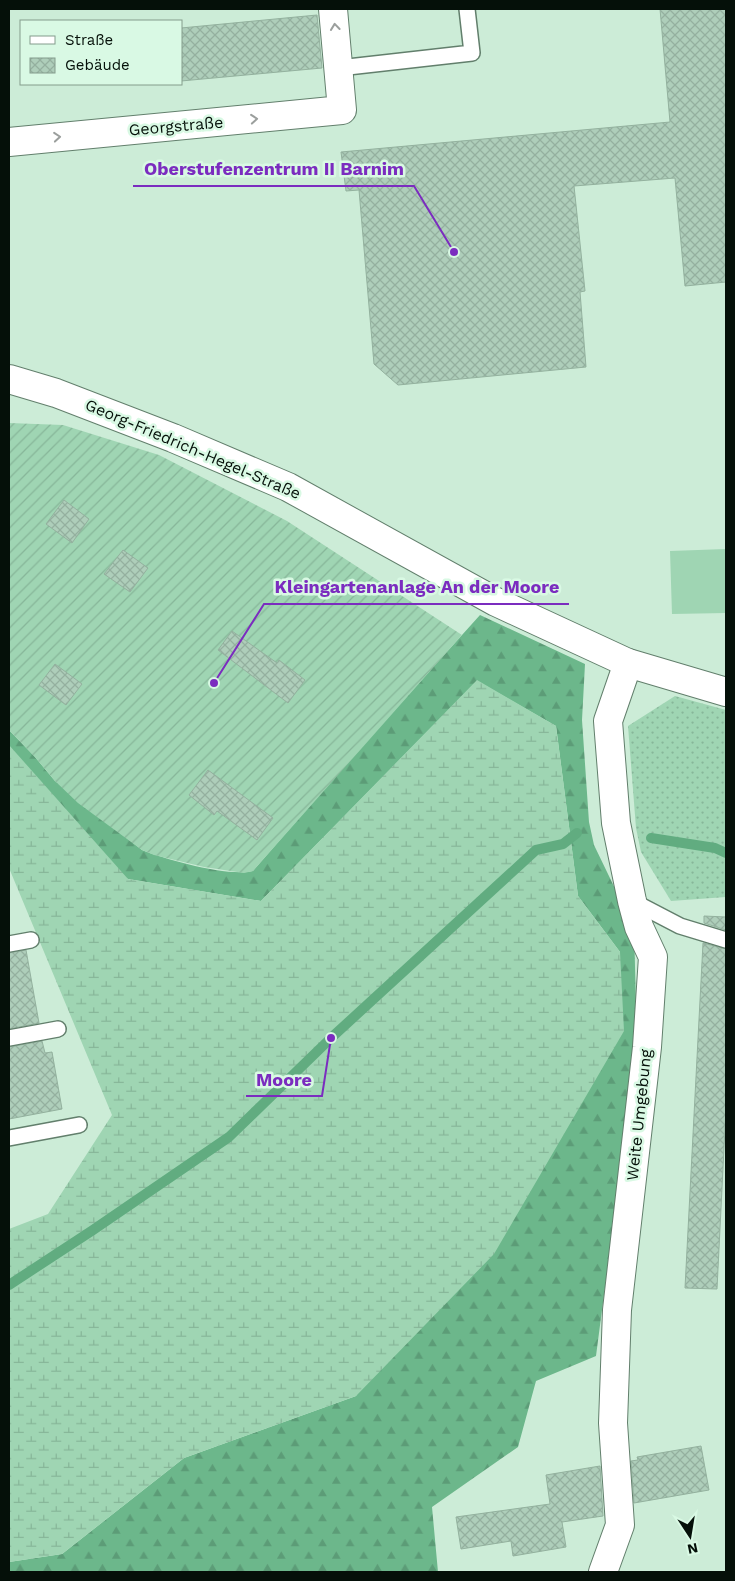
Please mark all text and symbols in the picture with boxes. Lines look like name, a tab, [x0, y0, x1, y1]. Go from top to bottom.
legend	[20, 20, 182, 85]
one-way arrow	[330, 23, 341, 31]
text: Straße	[65, 31, 113, 49]
text: Gebäude	[65, 56, 130, 74]
street label: Georgstraße	[128, 112, 224, 140]
one-way arrow	[250, 113, 258, 124]
one-way arrow	[54, 132, 62, 143]
callout: Oberstufenzentrum II Barnim	[133, 153, 414, 186]
text: Oberstufenzentrum II Barnim	[144, 158, 404, 179]
street label: Georg-Friedrich-Hegel-Straße	[82, 395, 304, 503]
callout: Kleingartenanlage An der Moore	[264, 571, 569, 604]
text: Kleingartenanlage An der Moore	[275, 576, 559, 597]
street label: Weite Umgebung	[623, 1048, 655, 1182]
callout: Moore	[246, 1063, 322, 1096]
text: Moore	[256, 1069, 312, 1090]
north arrow	[665, 1511, 715, 1561]
text: N	[686, 1540, 699, 1558]

